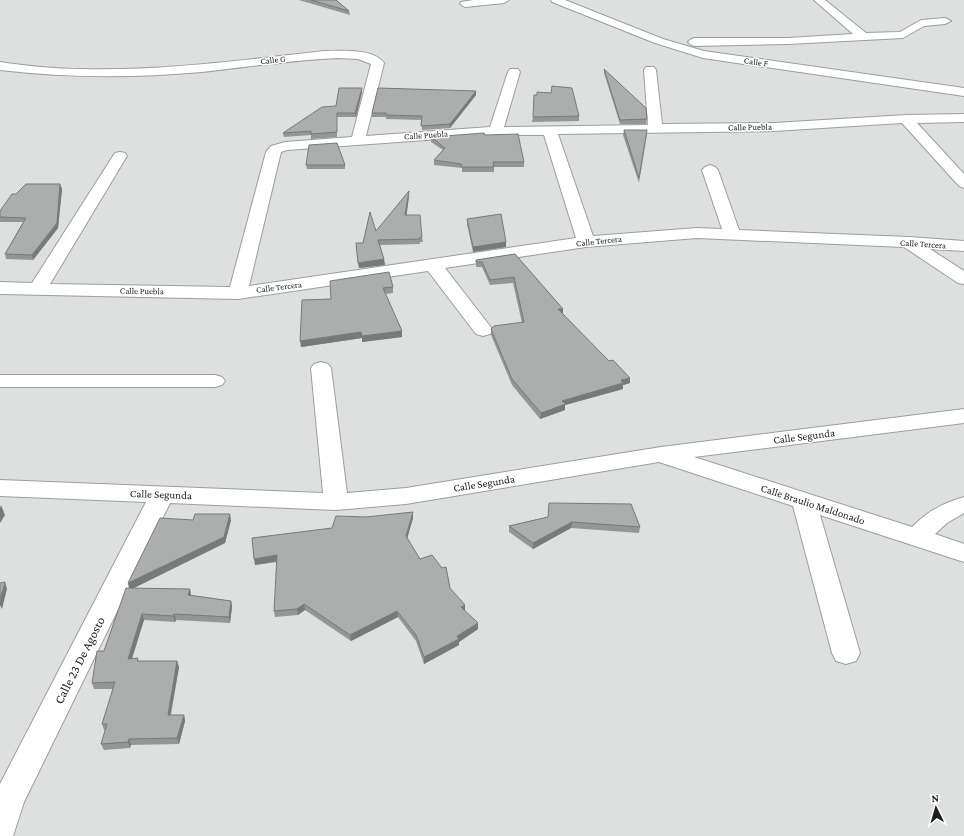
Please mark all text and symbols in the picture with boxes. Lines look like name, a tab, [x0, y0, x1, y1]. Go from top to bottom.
street label: Calle G	[260, 54, 287, 66]
street label: Calle F	[743, 55, 769, 69]
street label: Calle Puebla	[728, 122, 772, 132]
street label: Calle Puebla	[404, 128, 448, 142]
street label: Calle Tercera	[576, 234, 622, 248]
street label: Calle Tercera	[900, 237, 946, 251]
street label: Calle Tercera	[255, 279, 303, 295]
street label: Calle Puebla	[120, 286, 164, 296]
street label: Calle Segunda	[772, 426, 836, 447]
street label: Calle Segunda	[452, 472, 516, 495]
street label: Calle Braulio Maldonado	[759, 481, 867, 527]
street label: Calle Segunda	[130, 487, 192, 502]
street label: Calle 23 De Agosto	[51, 614, 108, 706]
north arrow	[916, 788, 956, 828]
text: N	[931, 792, 940, 804]

